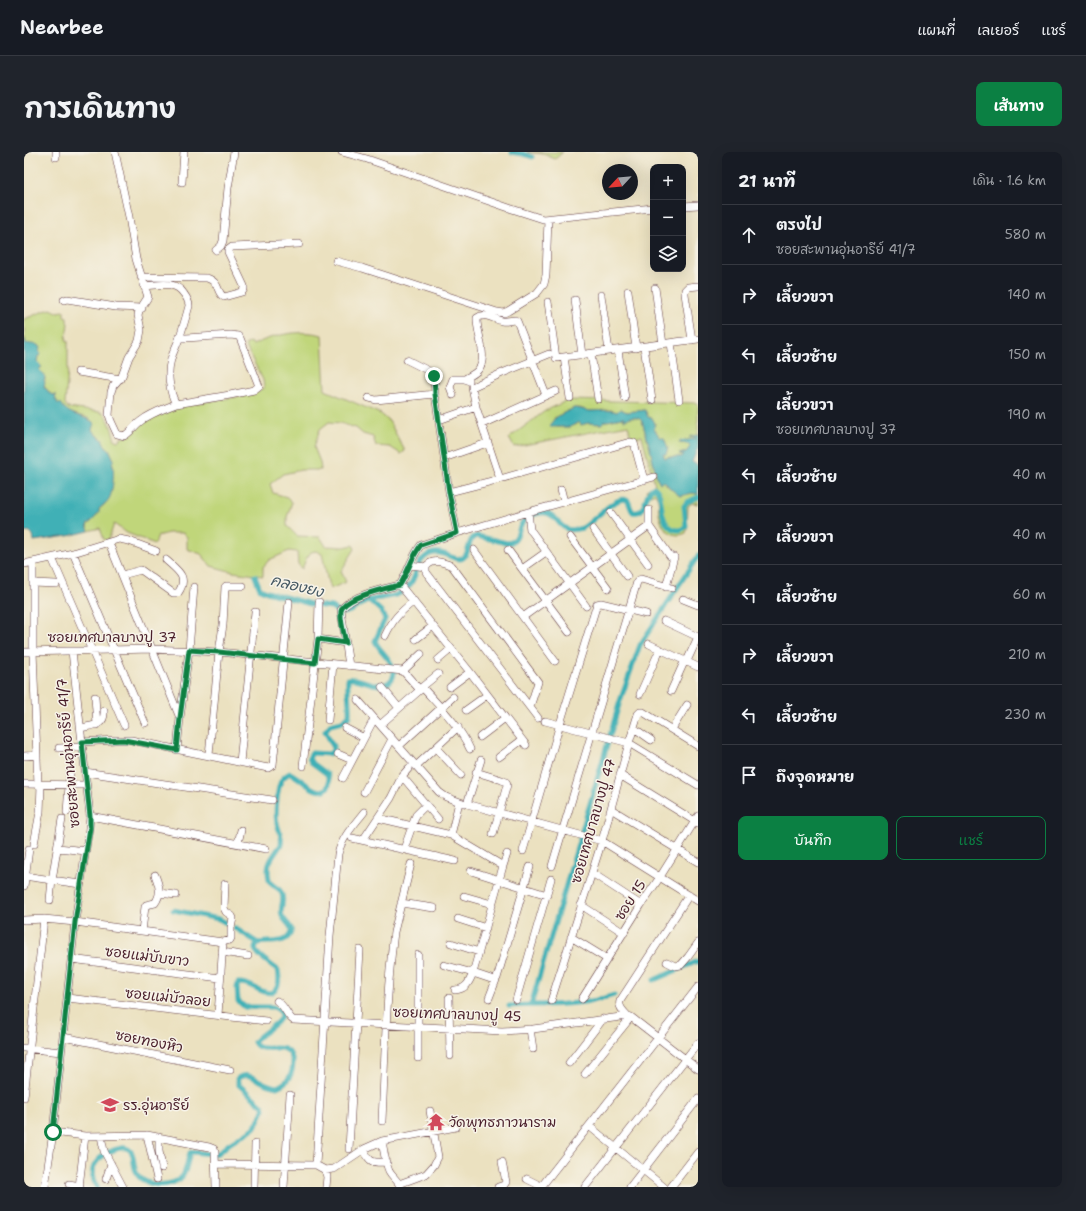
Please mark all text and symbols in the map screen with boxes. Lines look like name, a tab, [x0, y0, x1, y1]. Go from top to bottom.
text: Nearbee	[20, 15, 104, 40]
text: แผนที่	[917, 21, 955, 39]
text: เลเยอร์	[977, 21, 1019, 39]
text: แชร์	[1041, 21, 1066, 39]
button: เส้นทาง	[976, 82, 1062, 126]
text: การเดินทาง	[24, 89, 176, 127]
north arrow	[602, 164, 638, 200]
map controls	[650, 164, 686, 272]
button: +	[650, 164, 686, 200]
text: 21 นาที	[738, 170, 795, 192]
text: เดิน · 1.6 km	[973, 172, 1046, 189]
button: −	[650, 200, 686, 236]
text: ตรงไป	[776, 215, 822, 235]
icon: ahead	[738, 224, 760, 246]
text: 580 m	[1005, 226, 1046, 243]
button: layers	[650, 236, 686, 272]
text: ซอยสะพานอุ่นอารีย์ 41/7	[776, 241, 916, 258]
icon: right	[738, 284, 760, 306]
text: 140 m	[1007, 286, 1046, 303]
text: เลี้ยวขวา	[776, 287, 834, 307]
icon: left	[738, 344, 760, 366]
text: 150 m	[1008, 346, 1046, 363]
text: เลี้ยวซ้าย	[776, 347, 837, 367]
route end	[425, 367, 443, 385]
text: เลี้ยวขวา	[776, 395, 834, 415]
icon: right	[738, 404, 760, 426]
text: 190 m	[1007, 406, 1046, 423]
text: ซอยเทศบาลบางปู 37	[776, 421, 896, 438]
icon: left	[738, 464, 760, 486]
text: 40 m	[1012, 466, 1046, 483]
text: เลี้ยวซ้าย	[776, 467, 837, 487]
icon: right	[738, 524, 760, 546]
text: 40 m	[1012, 526, 1046, 543]
text: เลี้ยวขวา	[776, 527, 834, 547]
water label: คลองยง	[269, 570, 327, 602]
icon: left	[738, 584, 760, 606]
text: 60 m	[1013, 586, 1046, 603]
text: เลี้ยวซ้าย	[776, 587, 837, 607]
street label: ซอยเทศบาลบางปู 37	[47, 628, 177, 647]
icon: right	[738, 644, 760, 666]
text: 210 m	[1008, 646, 1046, 663]
text: เลี้ยวขวา	[776, 647, 834, 667]
street label: ซอยสะพานอุ่นอารีย์ 41/7	[52, 677, 85, 829]
icon: left	[738, 704, 760, 726]
text: 230 m	[1004, 706, 1046, 723]
text: เลี้ยวซ้าย	[776, 707, 837, 727]
street label: ซอยเทศบาลบางปู 47	[567, 756, 620, 886]
icon: arrive	[738, 764, 760, 786]
text: ถึงจุดหมาย	[776, 767, 854, 787]
button: บันทึก	[738, 816, 888, 860]
button: แชร์	[896, 816, 1046, 860]
street label: ซอย 15	[610, 876, 650, 924]
street label: ซอยแม่บับขาว	[104, 942, 190, 970]
street label: ซอยแม่บัวลอย	[124, 984, 212, 1010]
street label: ซอยเทศบาลบางปู 45	[392, 1003, 522, 1026]
street label: ซอยทองหิว	[114, 1026, 185, 1056]
school or university icon: รร.อุ่นอารีย์	[100, 1095, 120, 1115]
place label: รร.อุ่นอารีย์	[123, 1096, 189, 1115]
temple icon: วัดพุทธภาวนาราม	[426, 1112, 446, 1132]
place label: วัดพุทธภาวนาราม	[449, 1113, 556, 1132]
route start	[44, 1123, 62, 1141]

